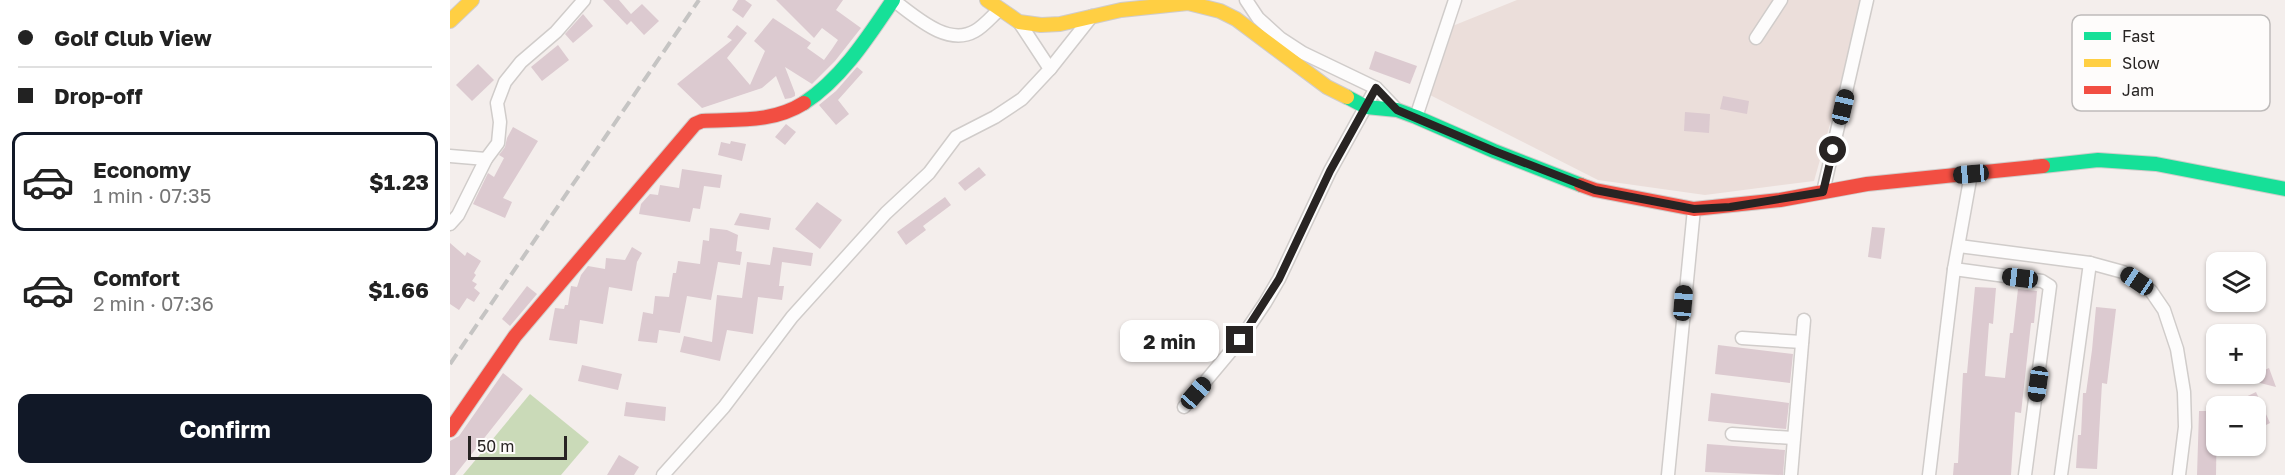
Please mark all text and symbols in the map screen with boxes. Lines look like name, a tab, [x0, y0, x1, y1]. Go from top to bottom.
legend	[2072, 15, 2270, 111]
text: Golf Club View	[54, 24, 212, 51]
text: Fast	[2122, 26, 2155, 46]
text: Slow	[2122, 53, 2160, 73]
text: Jam	[2122, 80, 2154, 100]
text: Drop-off	[54, 82, 143, 109]
car	[1830, 87, 1856, 127]
route start	[1819, 136, 1846, 163]
icon: car	[21, 155, 75, 209]
text: Economy	[93, 156, 191, 183]
car	[1952, 163, 1990, 185]
text: $1.23	[369, 168, 429, 195]
text: 1 min · 07:35	[93, 183, 211, 207]
map controls	[2206, 252, 2266, 456]
button: layers	[2206, 252, 2266, 312]
icon: car	[21, 263, 75, 317]
car	[2117, 263, 2157, 299]
text: Comfort	[93, 264, 180, 291]
car	[2001, 267, 2039, 289]
text: $1.66	[368, 276, 429, 303]
car	[1672, 284, 1694, 322]
text: 2 min · 07:36	[93, 291, 214, 315]
callout: 2 min	[1120, 319, 1219, 361]
button: +	[2206, 324, 2266, 384]
route end	[1226, 326, 1253, 353]
text: 2 min	[1143, 329, 1196, 353]
car	[2027, 365, 2049, 403]
car	[1177, 374, 1215, 412]
button: Confirm	[18, 394, 432, 463]
button: −	[2206, 396, 2266, 456]
scale bar	[468, 433, 567, 460]
text: 50 m	[477, 436, 514, 456]

